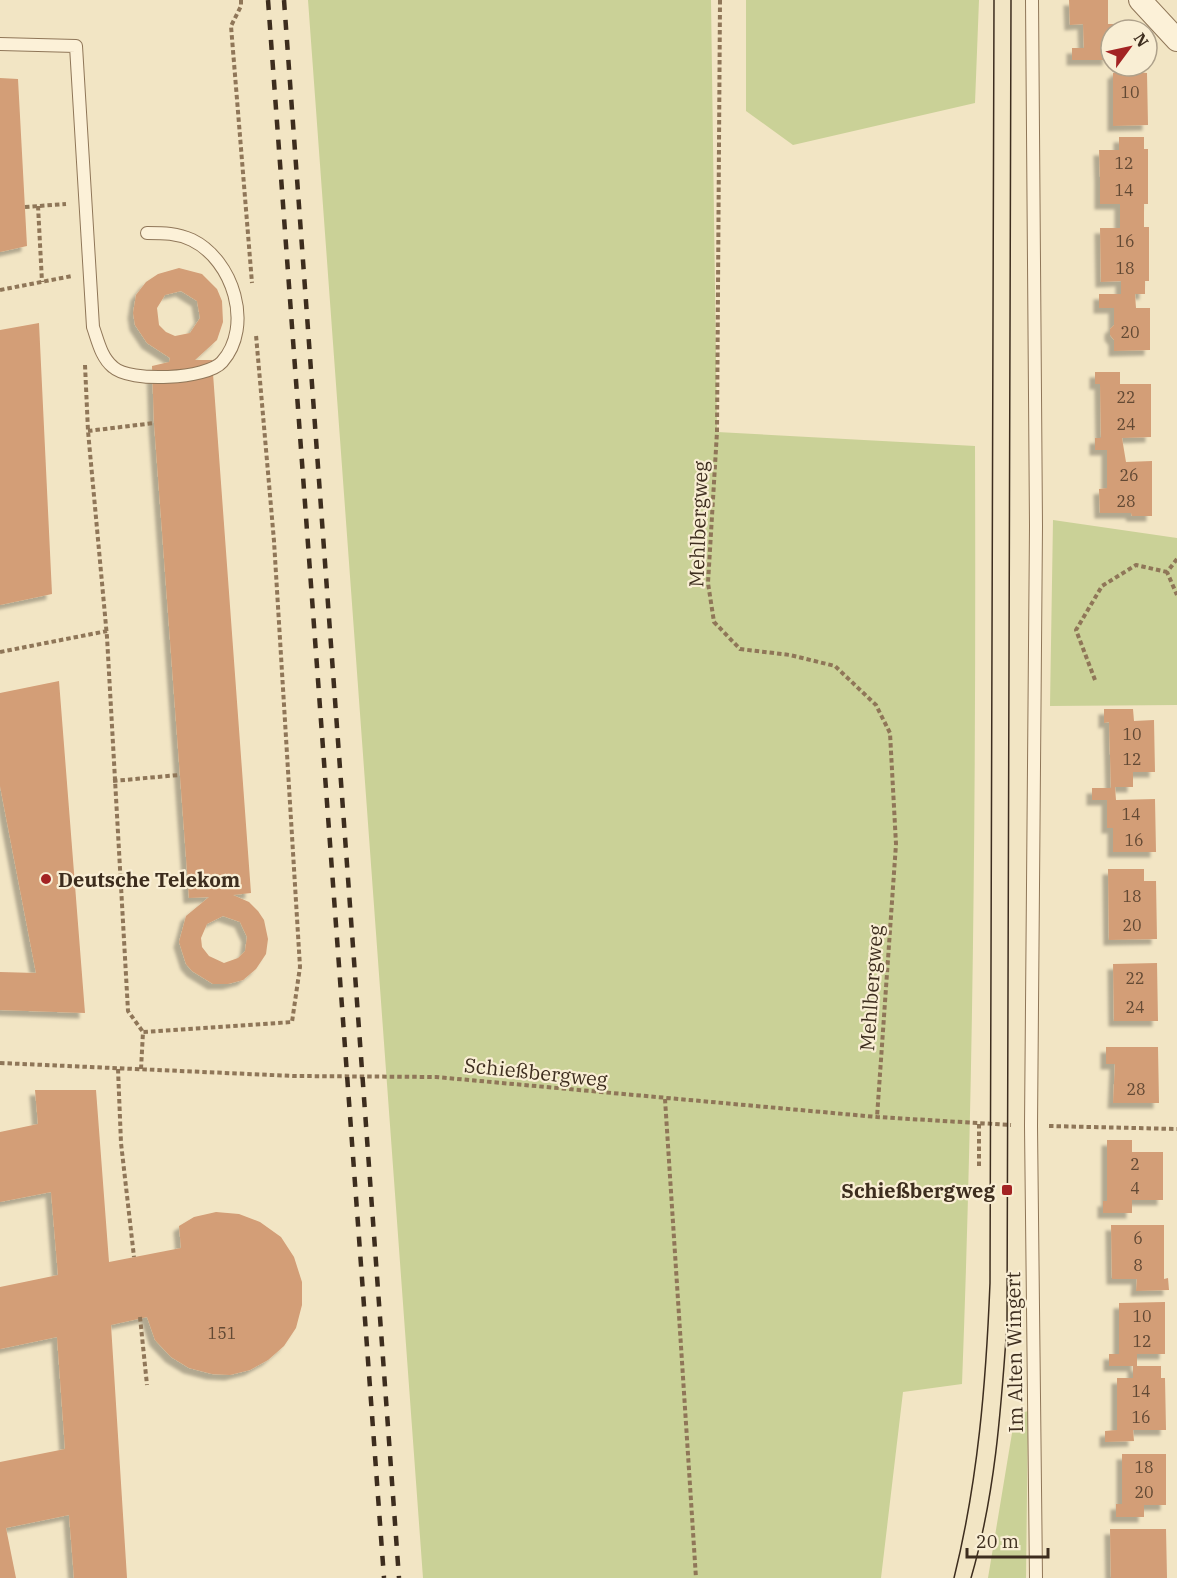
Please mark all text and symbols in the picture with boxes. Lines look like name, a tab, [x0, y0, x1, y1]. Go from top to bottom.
north arrow	[1099, 18, 1159, 78]
text: N	[1130, 29, 1153, 51]
house number: 10	[1120, 82, 1140, 102]
house number: 12	[1114, 153, 1134, 173]
house number: 14	[1114, 180, 1134, 200]
house number: 16	[1115, 231, 1135, 251]
house number: 18	[1115, 258, 1135, 278]
house number: 20	[1120, 322, 1140, 342]
house number: 22	[1116, 387, 1136, 407]
house number: 24	[1116, 414, 1136, 434]
street label: Mehlbergweg	[682, 460, 714, 588]
house number: 26	[1119, 465, 1139, 485]
house number: 28	[1116, 491, 1136, 511]
house number: 10	[1122, 724, 1142, 744]
house number: 12	[1122, 749, 1142, 769]
house number: 14	[1121, 804, 1141, 824]
house number: 16	[1124, 830, 1144, 850]
place label: Deutsche Telekom	[58, 866, 240, 893]
marker: Deutsche Telekom	[39, 872, 53, 886]
house number: 18	[1122, 886, 1142, 906]
house number: 20	[1122, 915, 1142, 935]
street label: Mehlbergweg	[853, 924, 889, 1052]
house number: 22	[1125, 968, 1145, 988]
house number: 24	[1125, 997, 1145, 1017]
street label: Schießbergweg	[463, 1051, 609, 1093]
house number: 28	[1126, 1079, 1146, 1099]
house number: 2	[1130, 1154, 1140, 1174]
place label: Schießbergweg	[841, 1177, 995, 1204]
house number: 4	[1130, 1178, 1140, 1198]
marker: Schießbergweg	[1000, 1183, 1014, 1197]
house number: 6	[1133, 1228, 1143, 1248]
house number: 8	[1133, 1255, 1143, 1275]
street label: Im Alten Wingert	[999, 1271, 1029, 1433]
house number: 10	[1132, 1306, 1152, 1326]
house number: 151	[208, 1323, 236, 1343]
house number: 12	[1132, 1331, 1152, 1351]
house number: 14	[1131, 1381, 1151, 1401]
house number: 16	[1131, 1407, 1151, 1427]
house number: 18	[1134, 1457, 1154, 1477]
house number: 20	[1134, 1482, 1154, 1502]
scale bar	[967, 1521, 1048, 1559]
text: 20 m	[976, 1530, 1019, 1553]

